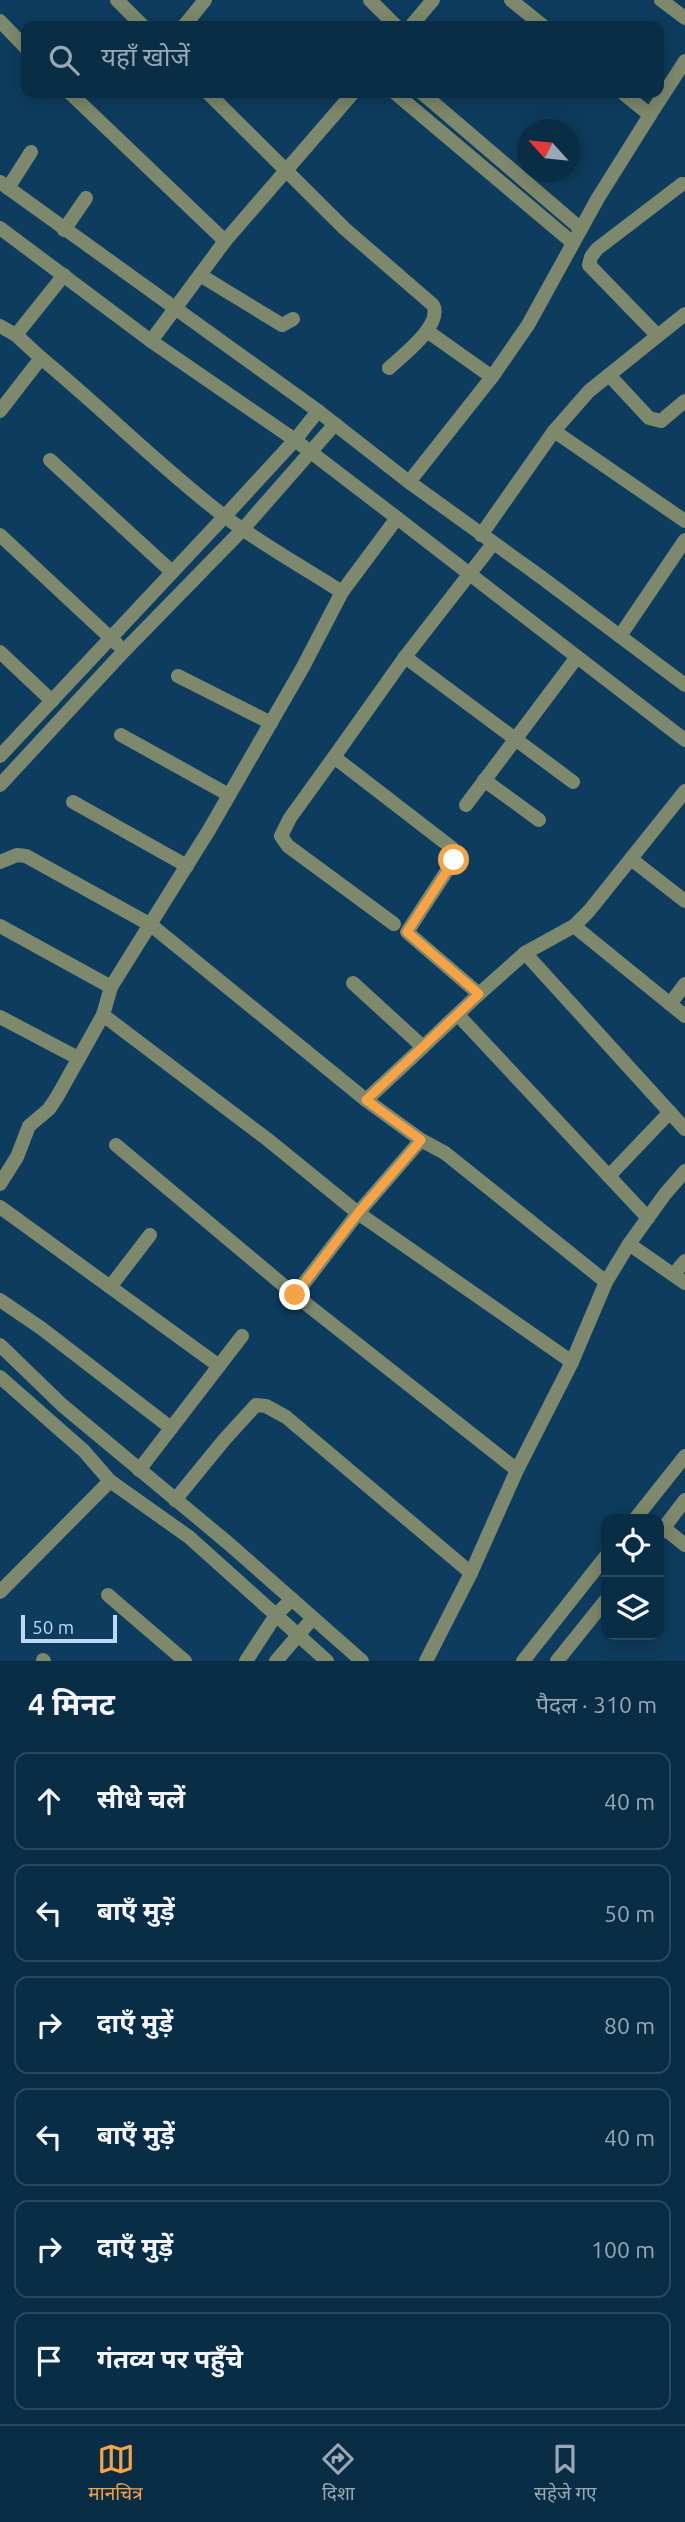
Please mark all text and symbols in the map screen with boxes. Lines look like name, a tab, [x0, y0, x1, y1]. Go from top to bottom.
search box	[21, 21, 664, 98]
icon: search	[45, 41, 83, 79]
text: यहाँ खोजें	[101, 42, 190, 71]
north arrow	[517, 119, 580, 182]
route start	[438, 844, 469, 875]
route end	[279, 1279, 310, 1310]
map controls	[601, 1514, 664, 1640]
button: locate	[601, 1514, 664, 1577]
button: layers	[601, 1577, 664, 1640]
scale bar	[21, 1612, 117, 1644]
text: 50 m	[32, 1616, 74, 1638]
text: 4 मिनट	[28, 1687, 115, 1721]
text: पैदल · 310 m	[536, 1692, 657, 1717]
icon: ahead	[30, 1782, 68, 1820]
text: सीधे चलें	[97, 1784, 185, 1813]
text: 40 m	[604, 1789, 655, 1814]
icon: left	[30, 1894, 68, 1932]
text: बाएँ मुड़ें	[97, 1896, 174, 1925]
text: 50 m	[604, 1901, 655, 1926]
icon: right	[30, 2006, 68, 2044]
text: दाएँ मुड़ें	[97, 2008, 173, 2037]
text: 80 m	[604, 2013, 655, 2038]
icon: left	[30, 2118, 68, 2156]
text: बाएँ मुड़ें	[97, 2120, 174, 2149]
text: 40 m	[604, 2125, 655, 2150]
icon: right	[30, 2230, 68, 2268]
text: दाएँ मुड़ें	[97, 2232, 173, 2261]
text: 100 m	[591, 2237, 655, 2262]
icon: arrive	[30, 2342, 68, 2380]
text: गंतव्य पर पहुँचे	[97, 2344, 243, 2373]
tab: मानचित्र	[88, 2440, 143, 2508]
tab: दिशा	[319, 2440, 357, 2508]
tab: सहेजे गए	[534, 2440, 597, 2508]

